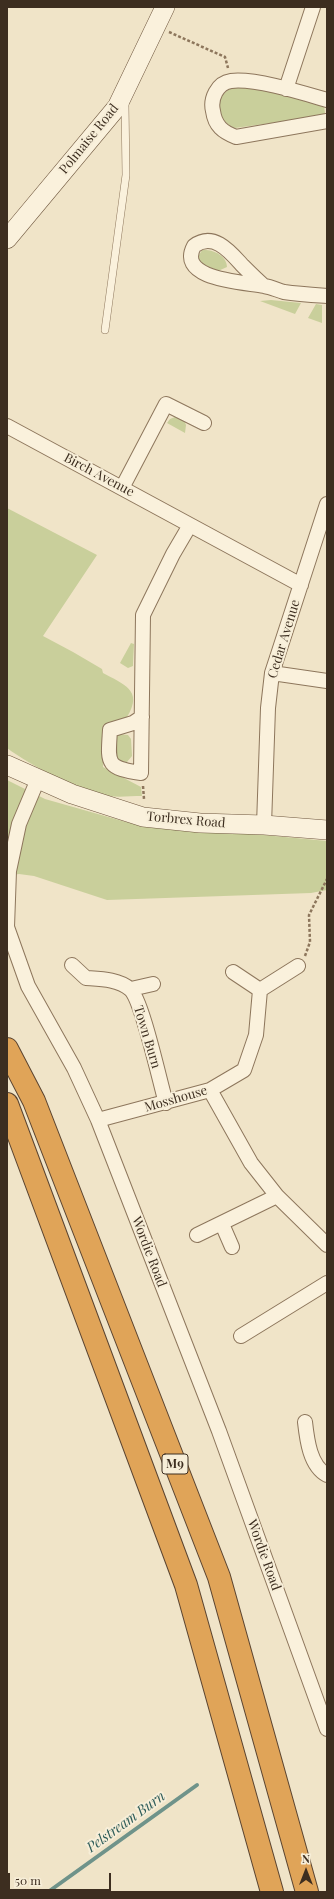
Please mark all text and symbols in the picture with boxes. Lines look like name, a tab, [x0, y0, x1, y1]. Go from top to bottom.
street label: Polmaise Road	[56, 101, 122, 177]
street label: Birch Avenue	[61, 450, 137, 500]
street label: Cedar Avenue	[265, 598, 303, 680]
street label: Torbrex Road	[146, 809, 226, 831]
street label: Town Burn	[130, 1004, 164, 1070]
street label: Mosshouse	[143, 1083, 209, 1115]
street label: Wordie Road	[128, 1215, 170, 1289]
road number: M9	[162, 1454, 188, 1474]
street label: Wordie Road	[244, 1517, 284, 1593]
water label: Pelstream Burn	[84, 1788, 168, 1856]
north arrow	[286, 1851, 326, 1891]
text: N	[302, 1851, 310, 1866]
scale bar	[10, 1865, 113, 1891]
text: 50 m	[15, 1872, 41, 1888]

